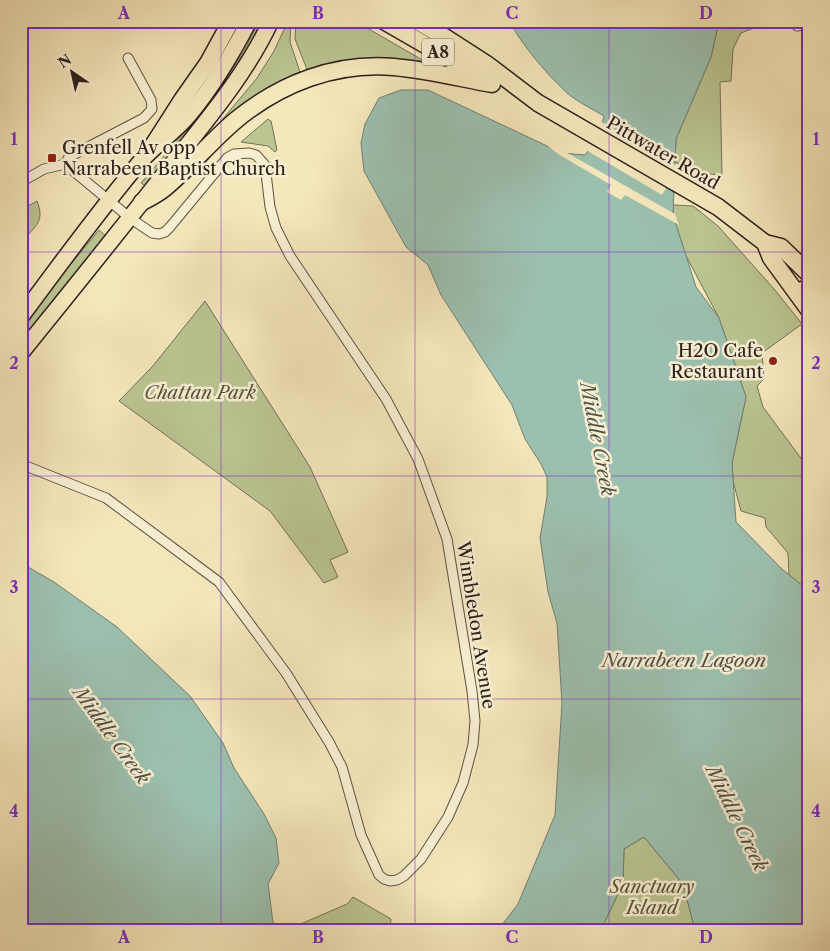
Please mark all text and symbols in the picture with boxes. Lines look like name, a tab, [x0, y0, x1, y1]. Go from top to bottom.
text: A	[117, 3, 131, 23]
text: B	[312, 3, 324, 23]
text: C	[506, 3, 518, 23]
text: D	[699, 3, 713, 23]
road number: A8	[422, 38, 454, 66]
north arrow	[48, 48, 98, 98]
text: N	[55, 50, 75, 72]
street label: Pittwater Road	[603, 112, 724, 194]
text: 1	[10, 129, 18, 149]
text: 1	[812, 129, 820, 149]
place label: Grenfell Av opp Narrabeen Baptist Church	[62, 137, 286, 180]
marker: Grenfell Av opp Narrabeen Baptist Church	[46, 152, 58, 164]
place label: H2O Cafe Restaurant	[671, 340, 764, 383]
text: 2	[9, 353, 19, 373]
text: 2	[811, 353, 821, 373]
marker: H2O Cafe Restaurant	[767, 355, 779, 367]
water label: Middle Creek	[575, 378, 620, 498]
park label: Chattan Park	[144, 382, 256, 404]
street label: Wimbledon Avenue	[452, 539, 500, 710]
text: 3	[9, 577, 19, 597]
text: 3	[811, 577, 821, 597]
water label: Narrabeen Lagoon	[600, 649, 766, 672]
water label: Middle Creek	[67, 680, 155, 789]
water label: Middle Creek	[700, 760, 772, 875]
text: 4	[9, 801, 19, 821]
text: 4	[811, 801, 821, 821]
park label: Sanctuary Island	[609, 876, 694, 919]
text: A	[117, 927, 131, 947]
text: B	[312, 927, 324, 947]
text: C	[506, 927, 518, 947]
text: D	[699, 927, 713, 947]

